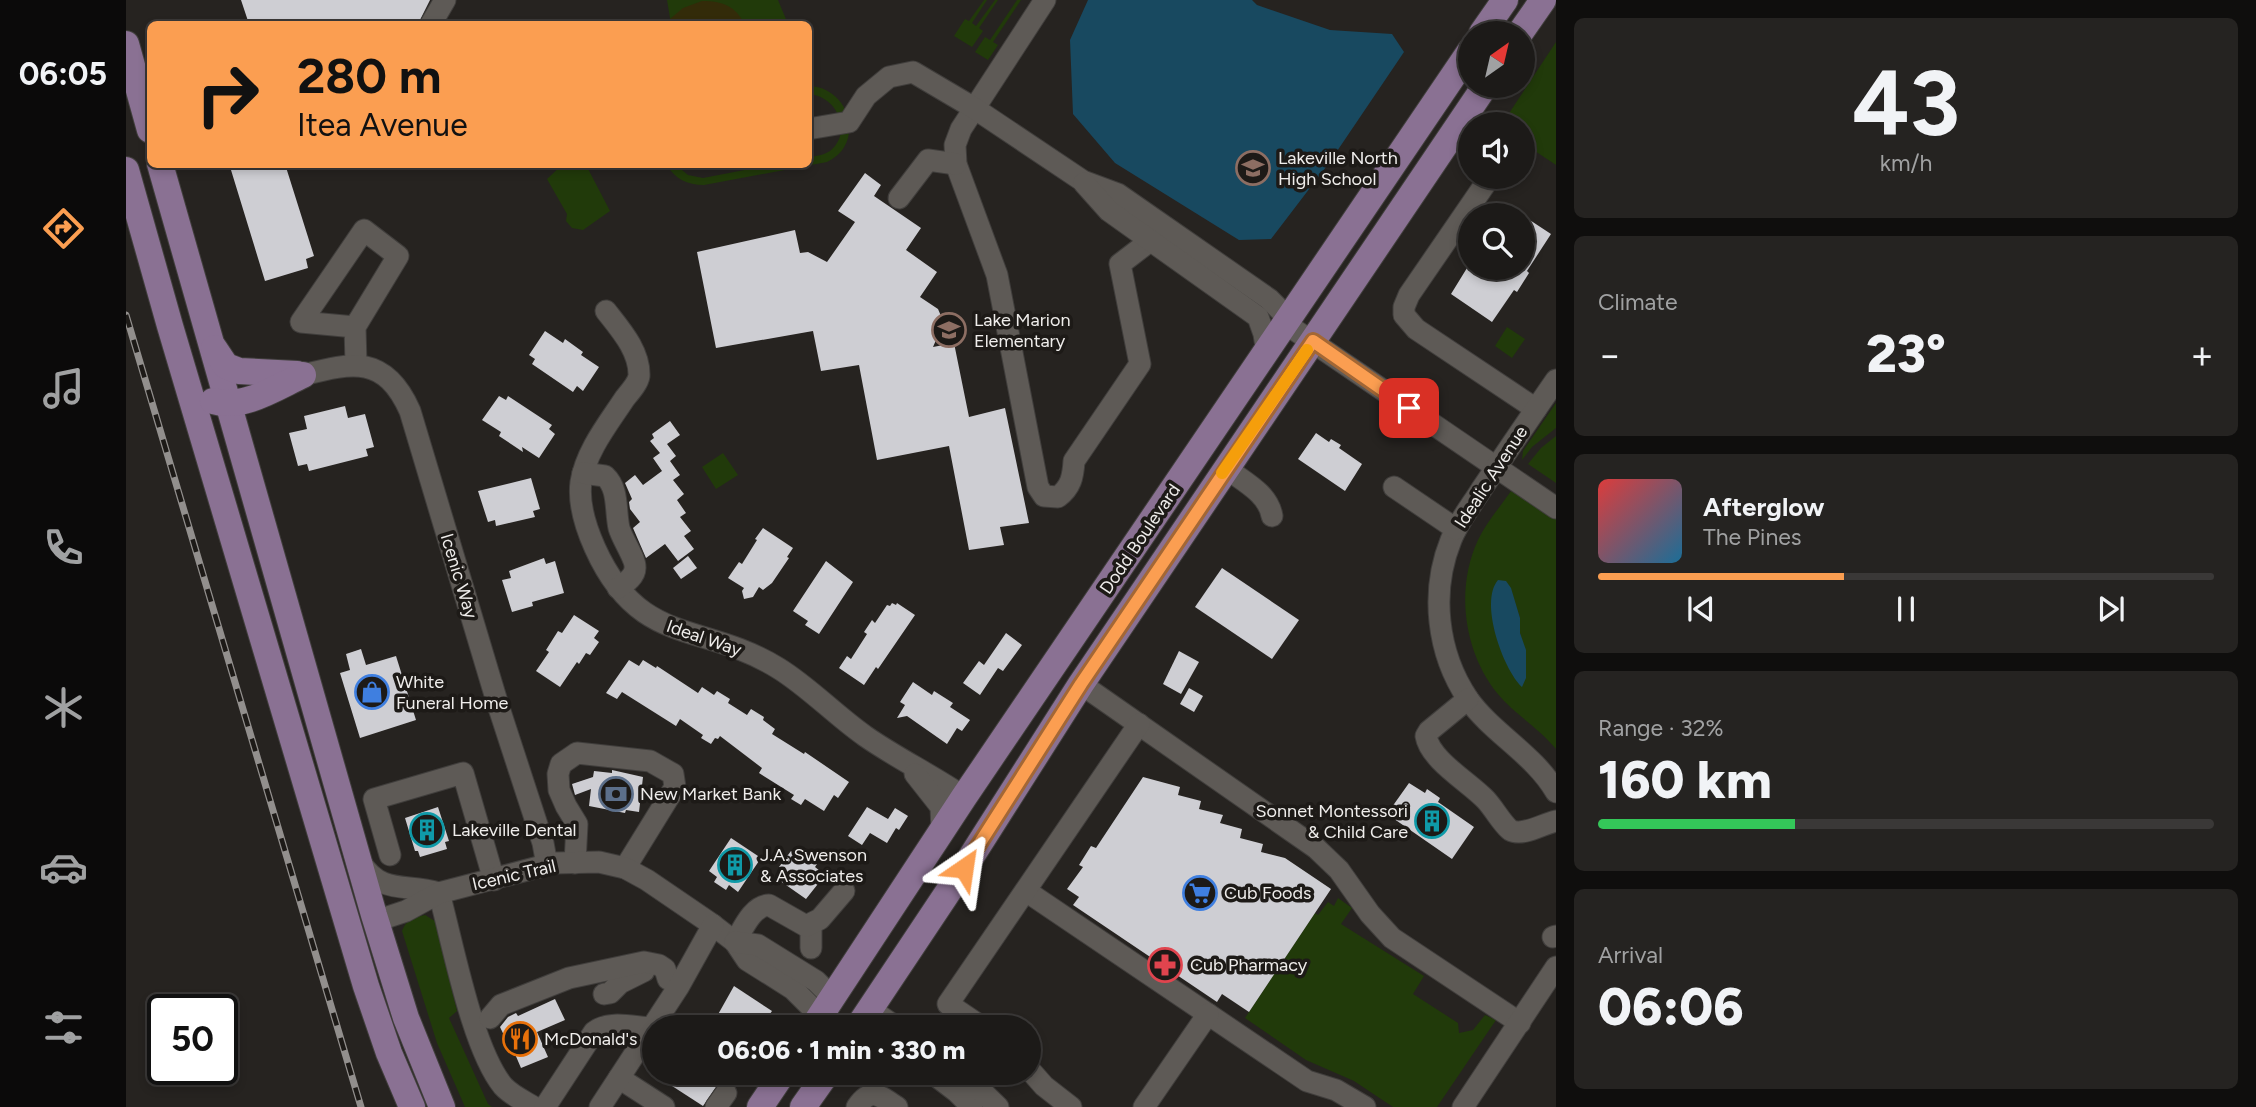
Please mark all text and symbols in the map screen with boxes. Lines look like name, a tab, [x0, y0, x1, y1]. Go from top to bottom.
north arrow	[1458, 21, 1535, 98]
map controls	[1458, 21, 1535, 280]
text: 280 m	[297, 46, 442, 105]
icon: right	[182, 49, 273, 140]
text: 43	[1852, 49, 1960, 158]
text: 06:05	[19, 55, 107, 93]
text: Itea Avenue	[297, 106, 468, 144]
button: sound	[1458, 112, 1535, 189]
place label: Lakeville North High School	[1278, 147, 1398, 190]
school or university icon: Lakeville North High School	[1234, 149, 1272, 187]
text: km/h	[1880, 149, 1932, 177]
button: search	[1458, 203, 1535, 280]
icon: directions	[39, 204, 88, 253]
text: Climate	[1598, 288, 1677, 316]
place label: Lake Marion Elementary	[974, 309, 1071, 352]
school or university icon: Lake Marion Elementary	[930, 311, 968, 349]
text: 23°	[1866, 323, 1946, 385]
text: −	[1598, 332, 1622, 378]
text: +	[2190, 332, 2214, 378]
icon: music	[39, 364, 88, 413]
pin	[1379, 378, 1439, 438]
icon: arrive	[1390, 389, 1428, 427]
street label: Idealic Avenue	[1450, 422, 1532, 532]
street label: Dodd Boulevard	[1095, 480, 1185, 598]
text: Afterglow	[1703, 491, 1825, 523]
icon: phone	[39, 523, 88, 572]
text: The Pines	[1703, 523, 1802, 551]
street label: Icenic Way	[436, 531, 483, 622]
icon: previous	[1682, 590, 1720, 628]
icon: pause	[1887, 590, 1925, 628]
icon: next	[2092, 590, 2130, 628]
street label: Ideal Way	[664, 615, 745, 661]
place label: White Funeral Home	[396, 671, 508, 714]
shop icon: White Funeral Home	[353, 673, 391, 711]
icon: climate	[39, 683, 88, 732]
text: Range · 32%	[1598, 714, 1724, 742]
text: 160 km	[1598, 749, 1772, 811]
bank icon: New Market Bank	[597, 775, 635, 813]
place label: New Market Bank	[640, 783, 781, 805]
place label: Sonnet Montessori & Child Care	[1256, 800, 1408, 843]
building icon: Sonnet Montessori & Child Care	[1413, 802, 1451, 840]
building icon: Lakeville Dental	[408, 811, 446, 849]
place label: Lakeville Dental	[452, 819, 577, 841]
position arrow	[927, 831, 1001, 905]
icon: car	[39, 843, 88, 892]
place label: J.A. Swenson & Associates	[760, 844, 867, 887]
building icon: J.A. Swenson & Associates	[716, 846, 754, 884]
street label: Icenic Trail	[470, 855, 558, 895]
supermarket icon: Cub Foods	[1181, 874, 1219, 912]
place label: Cub Foods	[1224, 882, 1312, 904]
text: Arrival	[1598, 941, 1663, 969]
pharmacy icon: Cub Pharmacy	[1146, 946, 1184, 984]
place label: Cub Pharmacy	[1190, 954, 1308, 976]
text: 06:06	[1598, 976, 1744, 1038]
speed limit sign: 50	[147, 994, 238, 1085]
icon: filters	[39, 1003, 88, 1052]
restaurant icon: McDonald's	[501, 1020, 539, 1058]
place label: McDonald's	[544, 1028, 638, 1050]
text: 06:06 · 1 min · 330 m	[717, 1034, 966, 1066]

